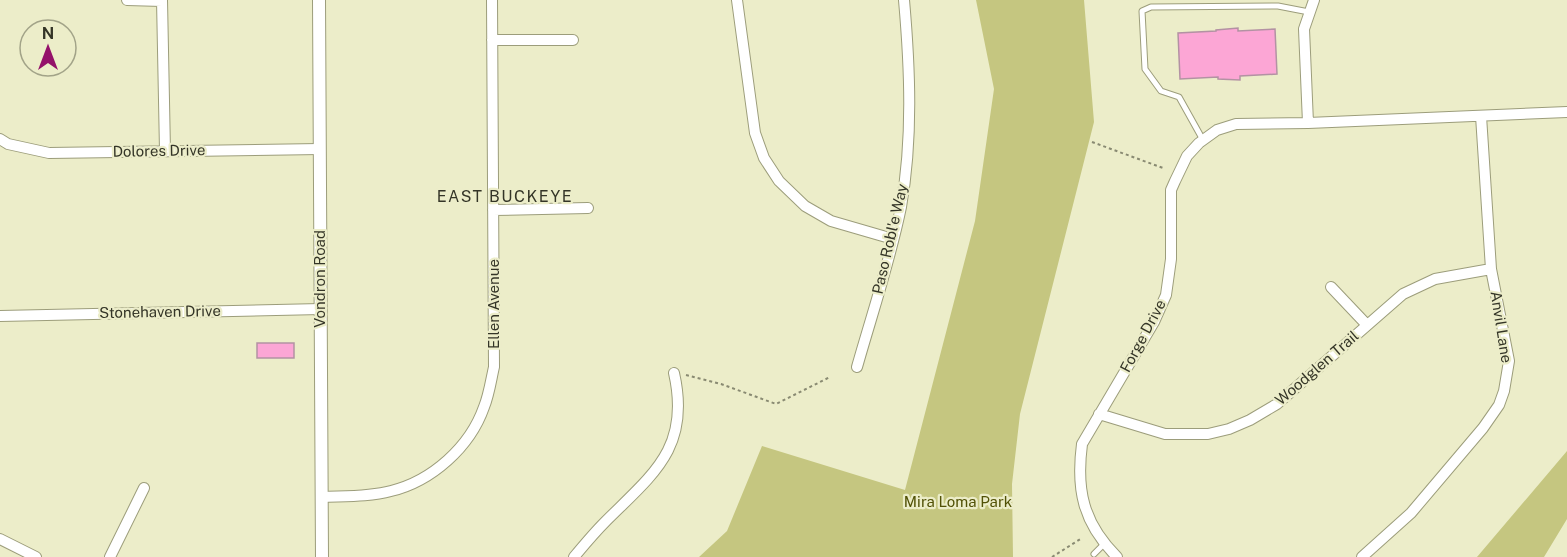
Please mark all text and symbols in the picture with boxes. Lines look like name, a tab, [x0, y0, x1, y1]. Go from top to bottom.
north arrow	[18, 18, 78, 78]
text: N	[42, 24, 54, 43]
street label: Dolores Drive	[112, 141, 206, 160]
street label: Paso Robl'e Way	[869, 182, 910, 296]
district label: EAST BUCKEYE	[437, 187, 573, 206]
street label: Vondron Road	[311, 230, 328, 328]
street label: Ellen Avenue	[485, 259, 502, 349]
street label: Anvil Lane	[1487, 290, 1516, 364]
street label: Forge Drive	[1116, 297, 1169, 375]
street label: Stonehaven Drive	[99, 302, 221, 321]
street label: Woodglen Trail	[1272, 327, 1362, 408]
park label: Mira Loma Park	[904, 493, 1012, 510]

